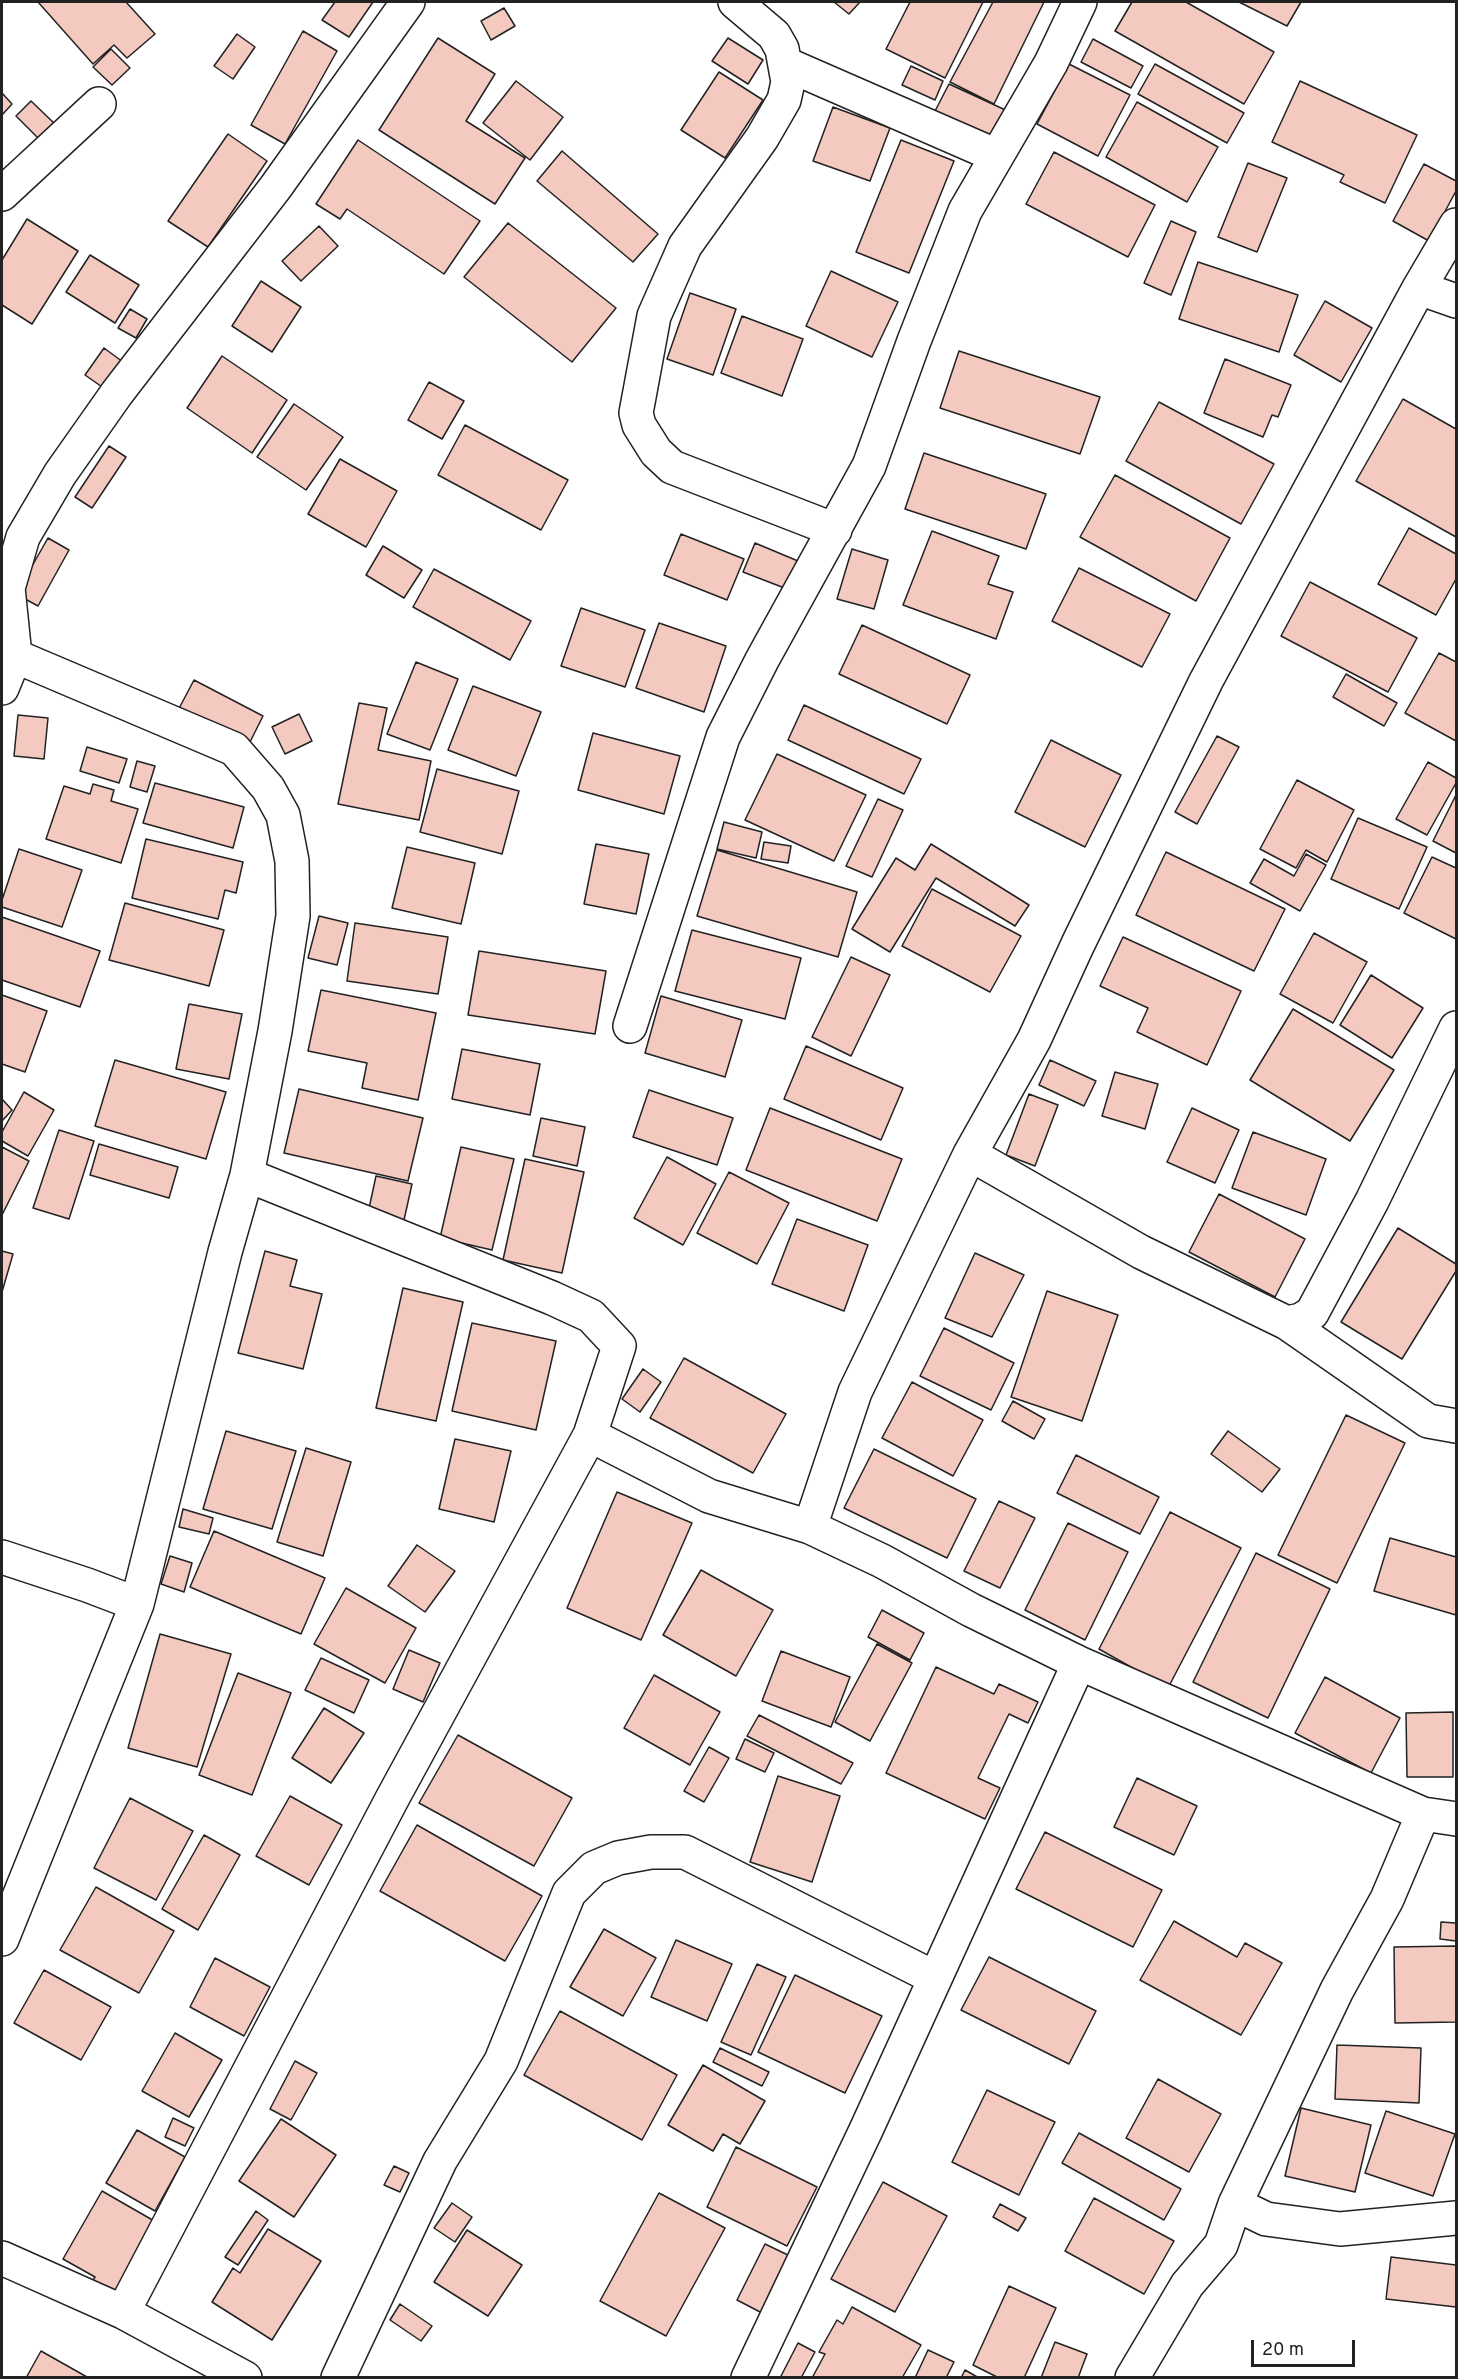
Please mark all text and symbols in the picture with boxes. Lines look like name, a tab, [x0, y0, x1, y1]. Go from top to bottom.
scale bar	[1254, 2328, 1358, 2366]
text: 20 m	[1262, 2339, 1304, 2362]

